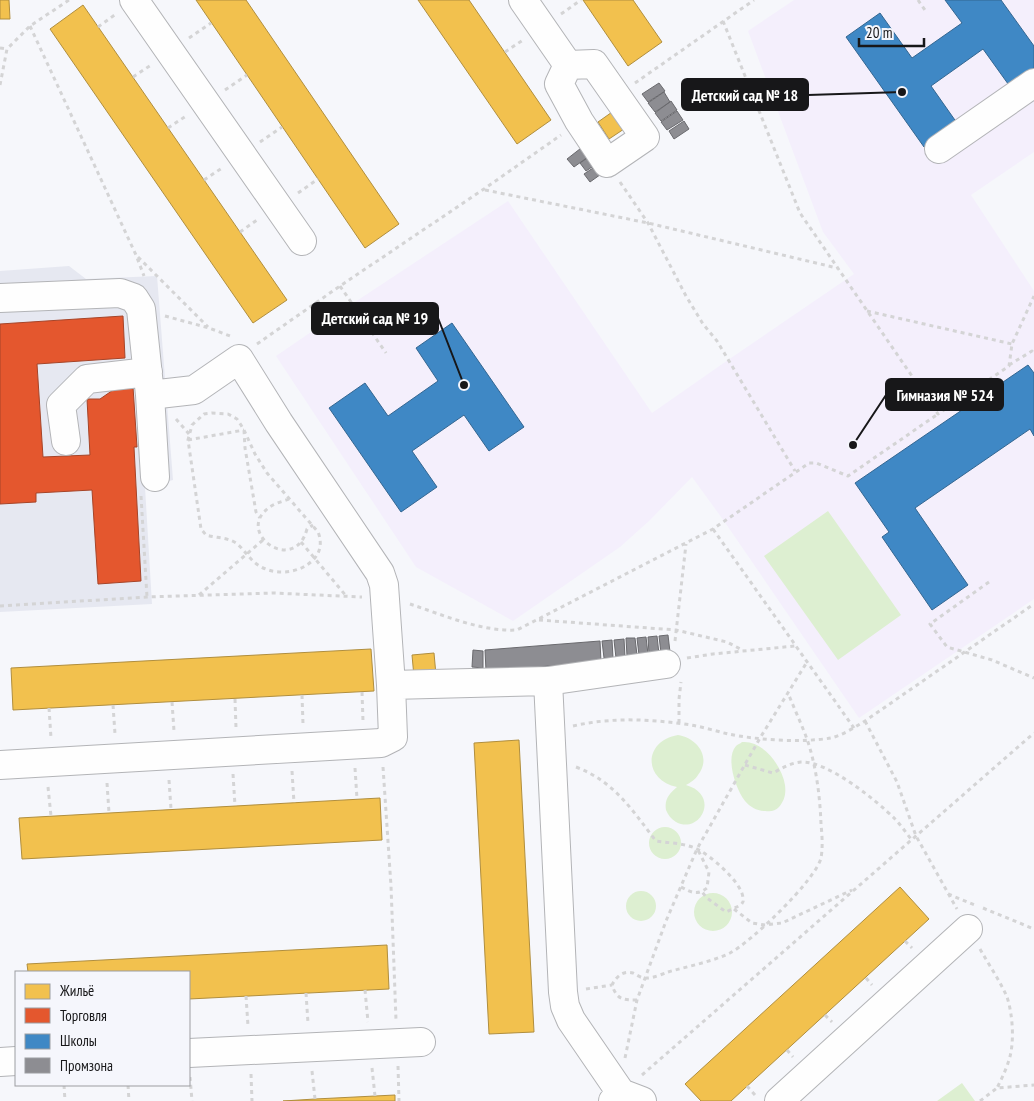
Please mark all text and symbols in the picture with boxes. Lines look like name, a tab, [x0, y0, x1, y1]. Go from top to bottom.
scale bar	[859, 15, 924, 47]
text: 20 m	[866, 23, 892, 42]
callout: Детский сад № 18	[682, 79, 808, 110]
text: Детский сад № 18	[692, 85, 798, 105]
callout: Детский сад № 19	[312, 303, 438, 334]
text: Детский сад № 19	[322, 308, 428, 328]
callout: Гимназия № 524	[886, 379, 1003, 410]
text: Гимназия № 524	[896, 385, 994, 405]
legend	[15, 971, 190, 1086]
text: Жильё	[59, 981, 94, 1000]
text: Торговля	[60, 1006, 107, 1025]
text: Школы	[60, 1031, 97, 1050]
text: Промзона	[60, 1056, 113, 1075]

